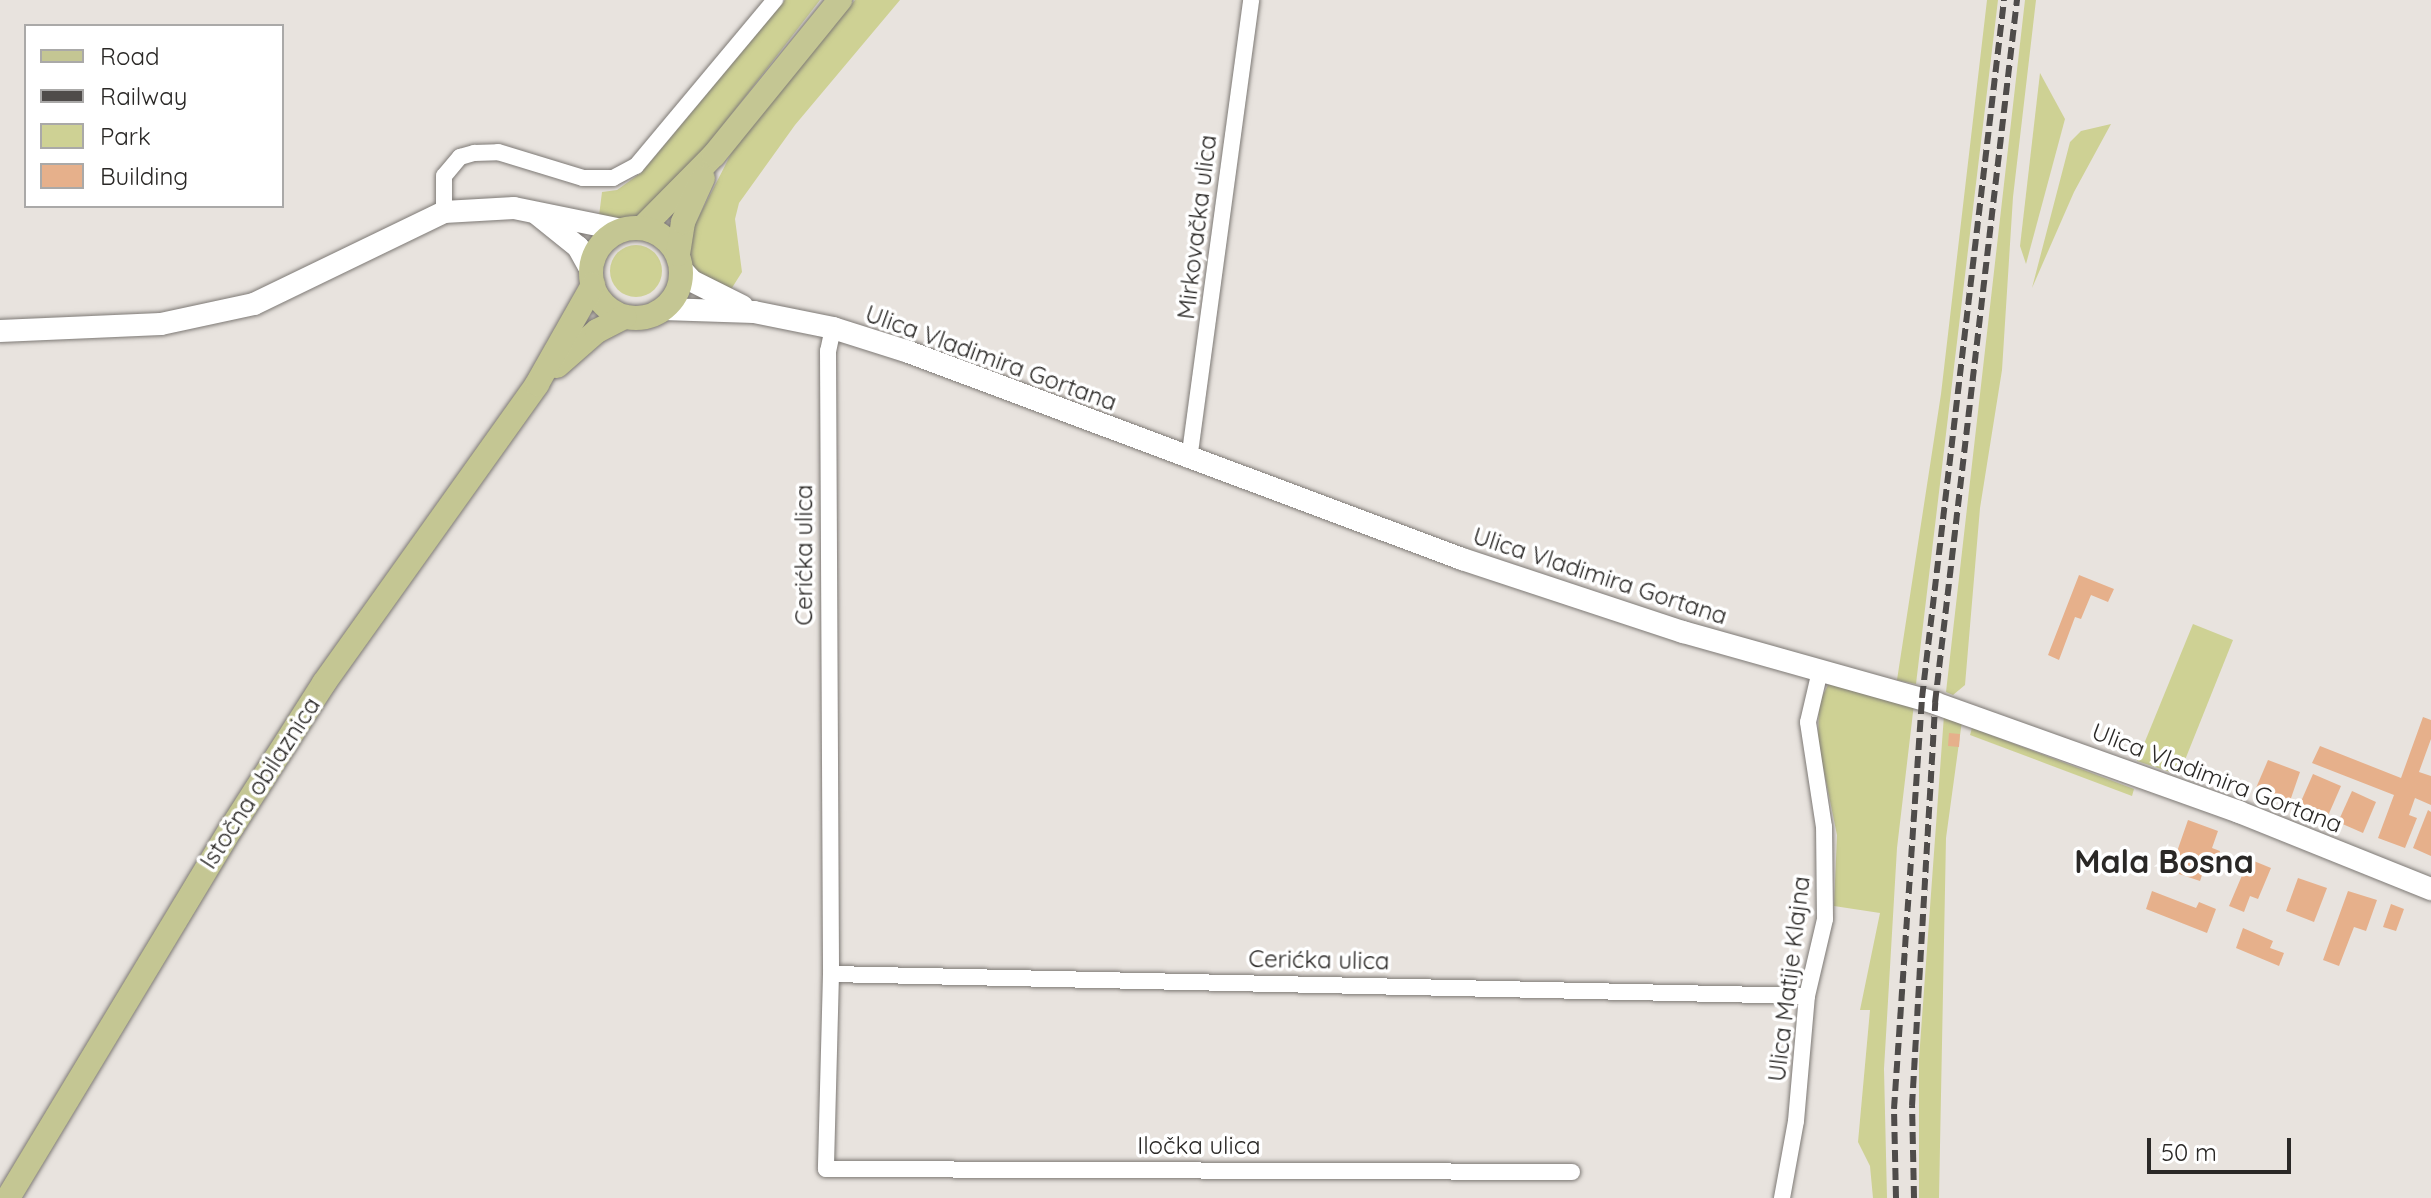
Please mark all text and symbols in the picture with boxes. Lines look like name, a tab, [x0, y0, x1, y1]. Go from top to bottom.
legend	[24, 24, 284, 208]
text: Road	[100, 41, 160, 71]
text: Railway	[100, 81, 187, 111]
text: Park	[100, 121, 151, 151]
street label: Mirkovačka ulica	[1171, 133, 1223, 321]
text: Building	[100, 161, 188, 191]
street label: Ulica Vladimira Gortana	[861, 299, 1121, 417]
street label: Cerićka ulica	[790, 484, 818, 626]
street label: Ulica Vladimira Gortana	[1469, 521, 1731, 631]
street label: Istočna obilaznica	[194, 692, 326, 874]
street label: Ulica Vladimira Gortana	[2088, 717, 2346, 839]
district label: Mala Bosna	[2074, 842, 2254, 880]
street label: Ulica Matije Klajna	[1762, 875, 1816, 1083]
street label: Cerićka ulica	[1248, 944, 1390, 976]
scale bar	[2151, 1122, 2295, 1172]
street label: Iločka ulica	[1137, 1132, 1261, 1160]
text: 50 m	[2161, 1137, 2217, 1167]

